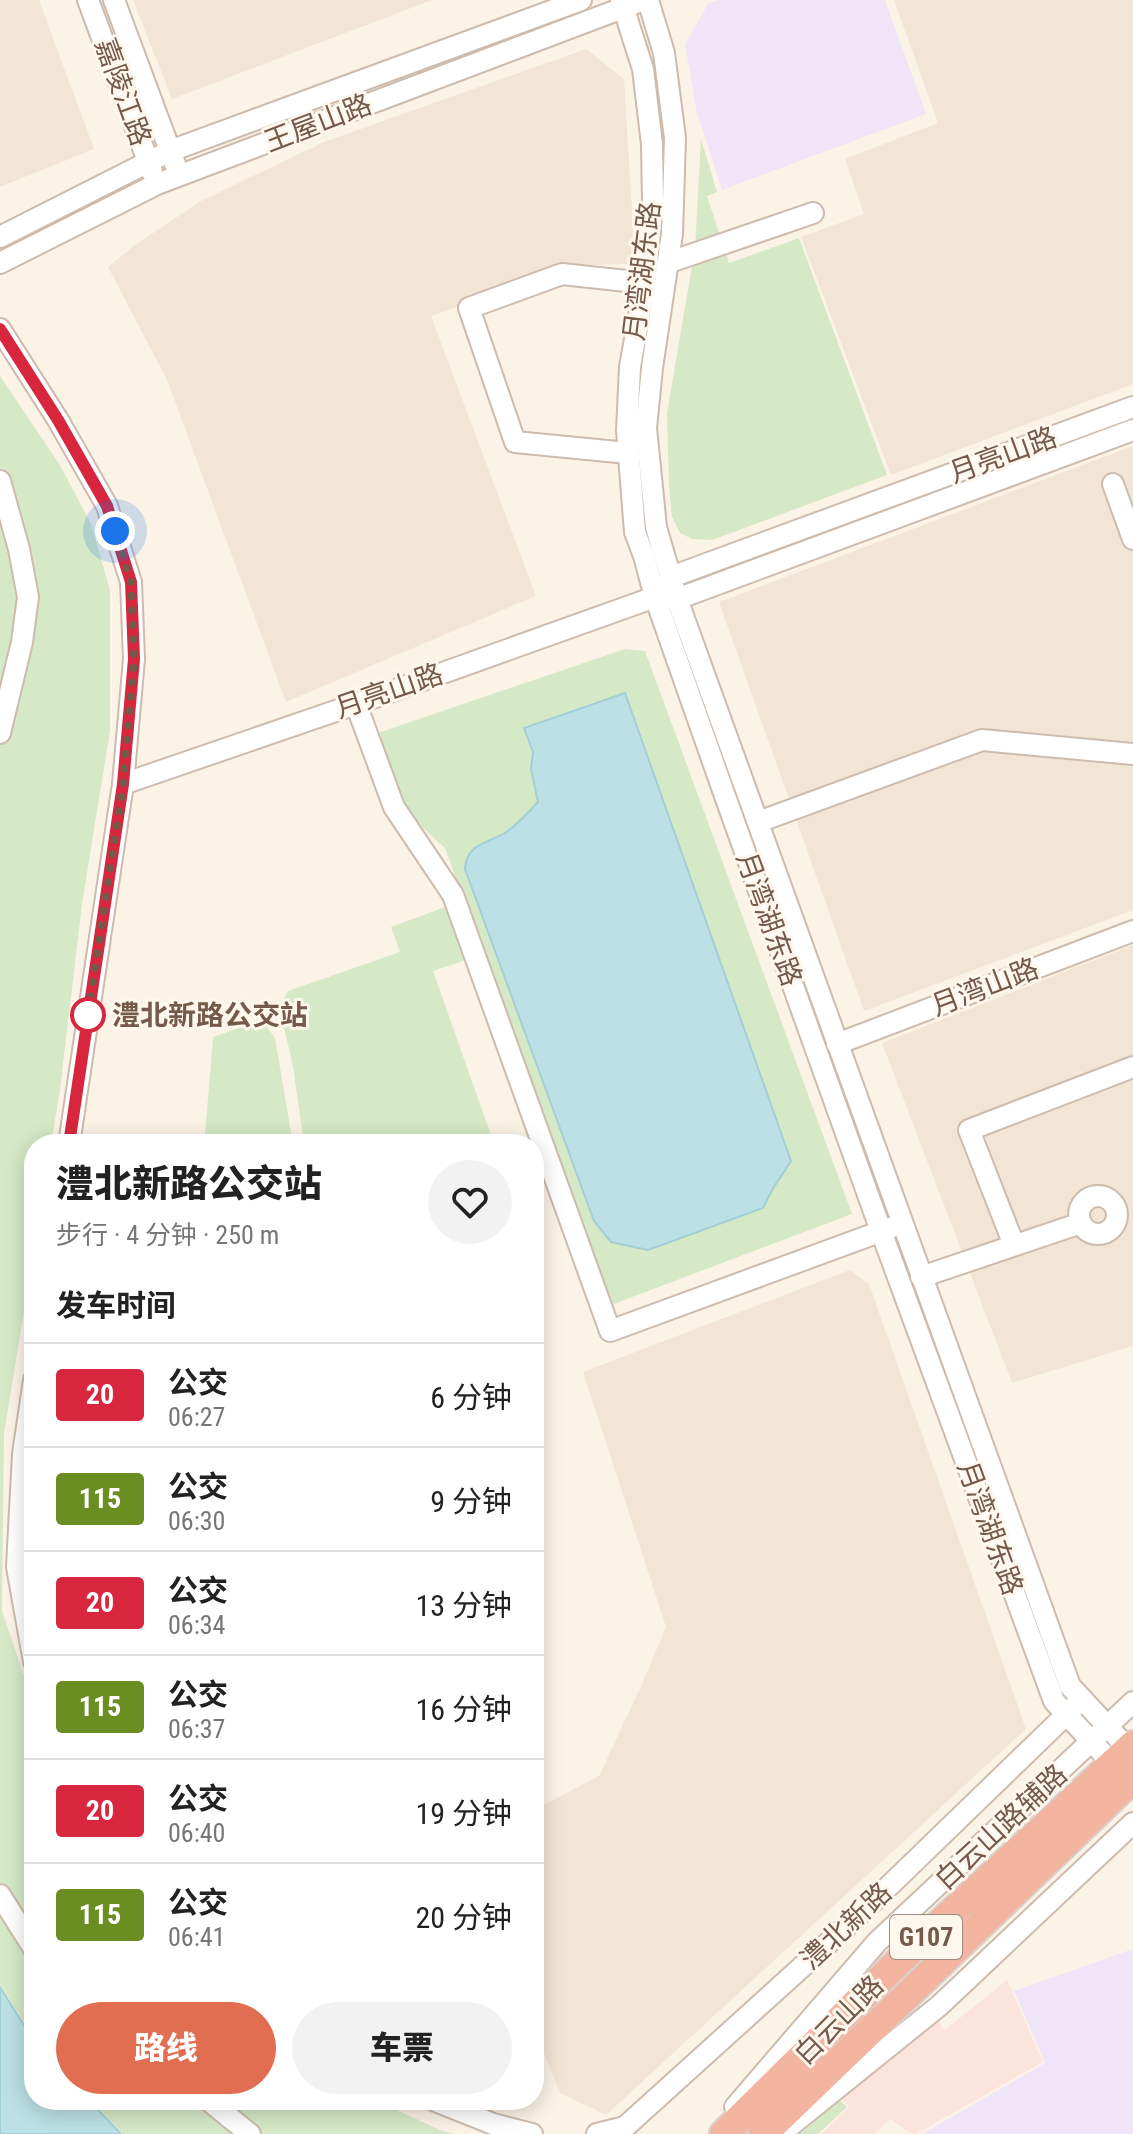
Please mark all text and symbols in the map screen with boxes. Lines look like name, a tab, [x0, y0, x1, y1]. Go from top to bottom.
street label: 嘉陵江路	[88, 34, 158, 150]
street label: 王屋山路	[260, 88, 376, 158]
street label: 月湾湖东路	[617, 200, 667, 342]
street label: 月亮山路	[945, 420, 1061, 490]
your location	[95, 511, 135, 551]
street label: 月亮山路	[331, 657, 447, 725]
street label: 月湾湖东路	[730, 848, 808, 990]
street label: 月湾山路	[927, 952, 1043, 1022]
marker: 澧北新路公交站	[71, 998, 105, 1032]
place label: 澧北新路公交站	[112, 999, 308, 1032]
button: heart	[428, 1160, 512, 1244]
text: 澧北新路公交站	[56, 1162, 322, 1206]
text: 步行 · 4 分钟 · 250 m	[56, 1220, 279, 1250]
text: 发车时间	[56, 1288, 176, 1323]
text: 公交	[168, 1365, 228, 1400]
text: 20	[86, 1378, 114, 1411]
text: 6 分钟	[430, 1380, 512, 1415]
text: 06:27	[168, 1402, 225, 1432]
street label: 月湾湖东路	[951, 1457, 1029, 1599]
text: 公交	[168, 1469, 228, 1504]
text: 115	[79, 1482, 121, 1515]
text: 9 分钟	[430, 1484, 512, 1519]
text: 06:30	[168, 1506, 225, 1536]
text: 公交	[168, 1573, 228, 1608]
text: 20	[86, 1586, 114, 1619]
text: 13 分钟	[415, 1588, 512, 1623]
text: 06:34	[168, 1610, 225, 1640]
text: 公交	[168, 1677, 228, 1712]
text: 115	[79, 1690, 121, 1723]
text: 16 分钟	[415, 1692, 512, 1727]
text: 06:37	[168, 1714, 225, 1744]
street label: 白云山路辅路	[928, 1758, 1074, 1896]
text: 公交	[168, 1781, 228, 1816]
text: 20	[86, 1794, 114, 1827]
text: 19 分钟	[415, 1796, 512, 1831]
text: 06:40	[168, 1818, 225, 1848]
street label: 澧北新路	[794, 1876, 898, 1976]
text: 公交	[168, 1885, 228, 1920]
text: 115	[79, 1898, 121, 1931]
text: 20 分钟	[415, 1900, 512, 1935]
road number: G107	[890, 1915, 962, 1959]
text: 06:41	[168, 1922, 225, 1952]
street label: 白云山路	[788, 1969, 890, 2071]
button: 路线	[56, 2002, 276, 2094]
button: 车票	[292, 2002, 512, 2094]

